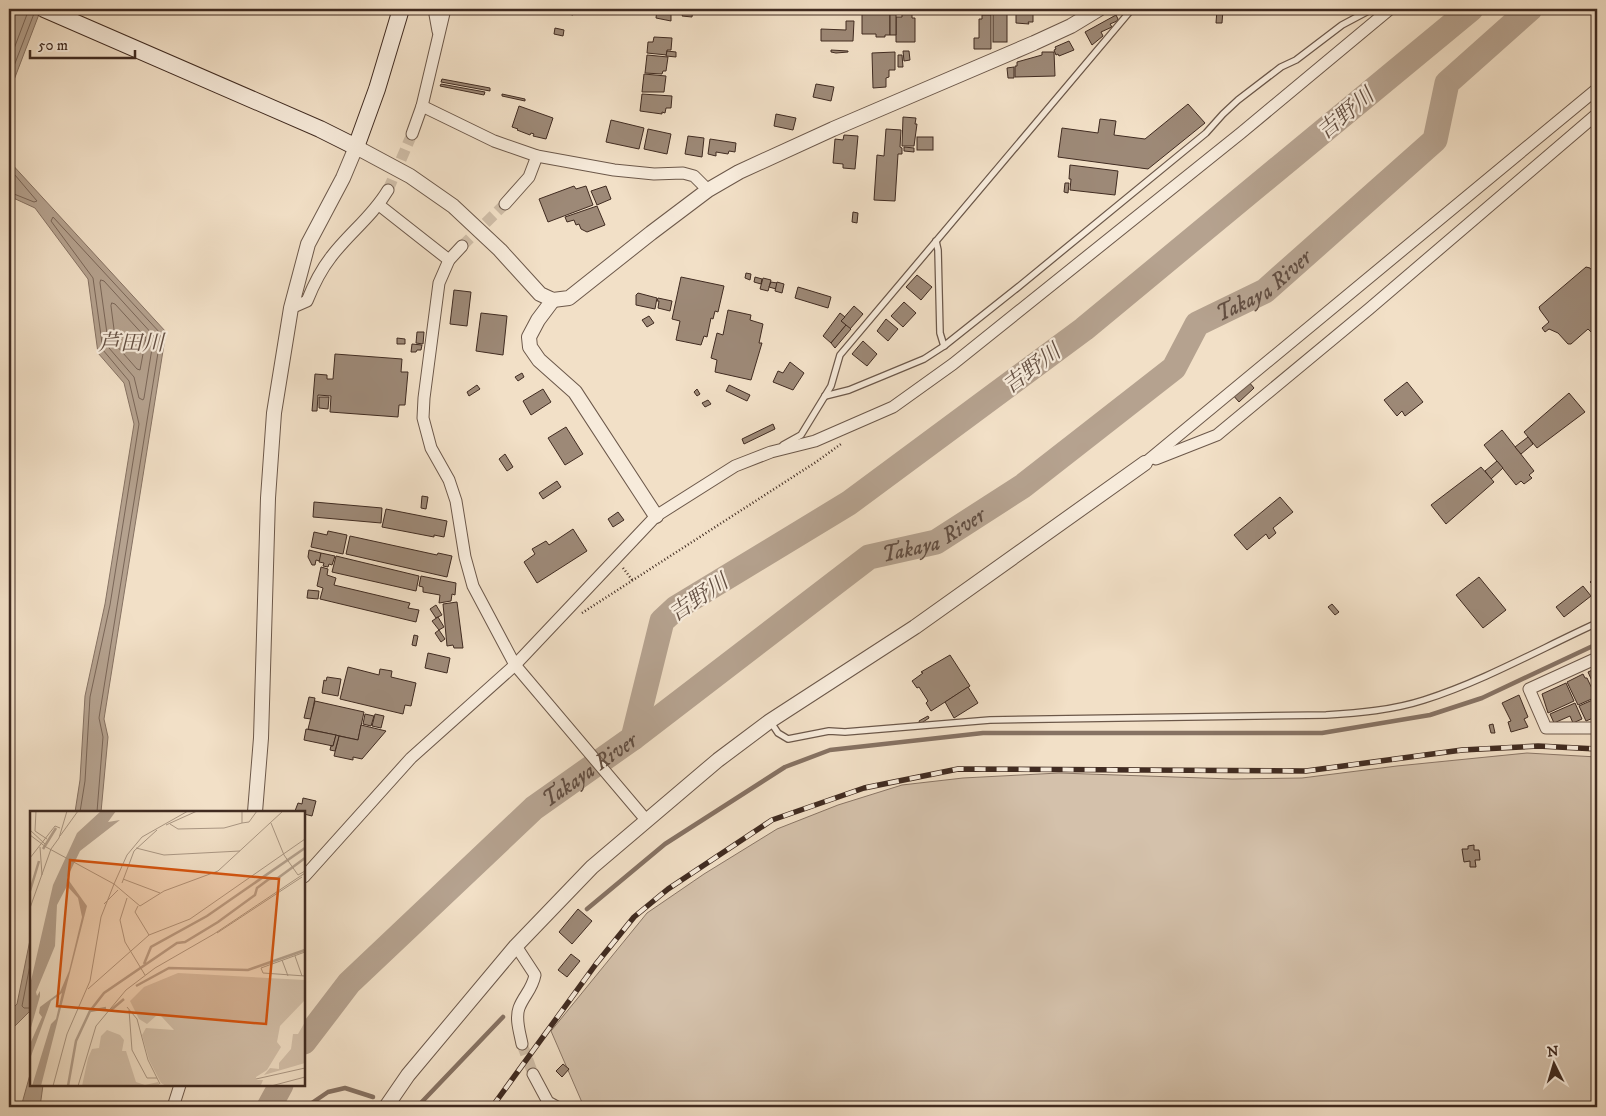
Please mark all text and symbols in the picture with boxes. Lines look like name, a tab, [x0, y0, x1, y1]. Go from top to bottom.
scale bar	[30, 28, 135, 60]
text: 50 m	[38, 36, 68, 55]
water label: 吉野川	[1312, 81, 1381, 146]
water label: Takaya River	[1211, 243, 1319, 328]
water label: 芦田川	[98, 330, 166, 357]
water label: 吉野川	[997, 337, 1068, 400]
water label: Takaya River	[879, 501, 992, 569]
water label: 吉野川	[664, 567, 735, 628]
water label: Takaya River	[537, 726, 644, 813]
inset map	[30, 811, 305, 1086]
north arrow	[1528, 1038, 1578, 1088]
text: N	[1546, 1043, 1560, 1062]

